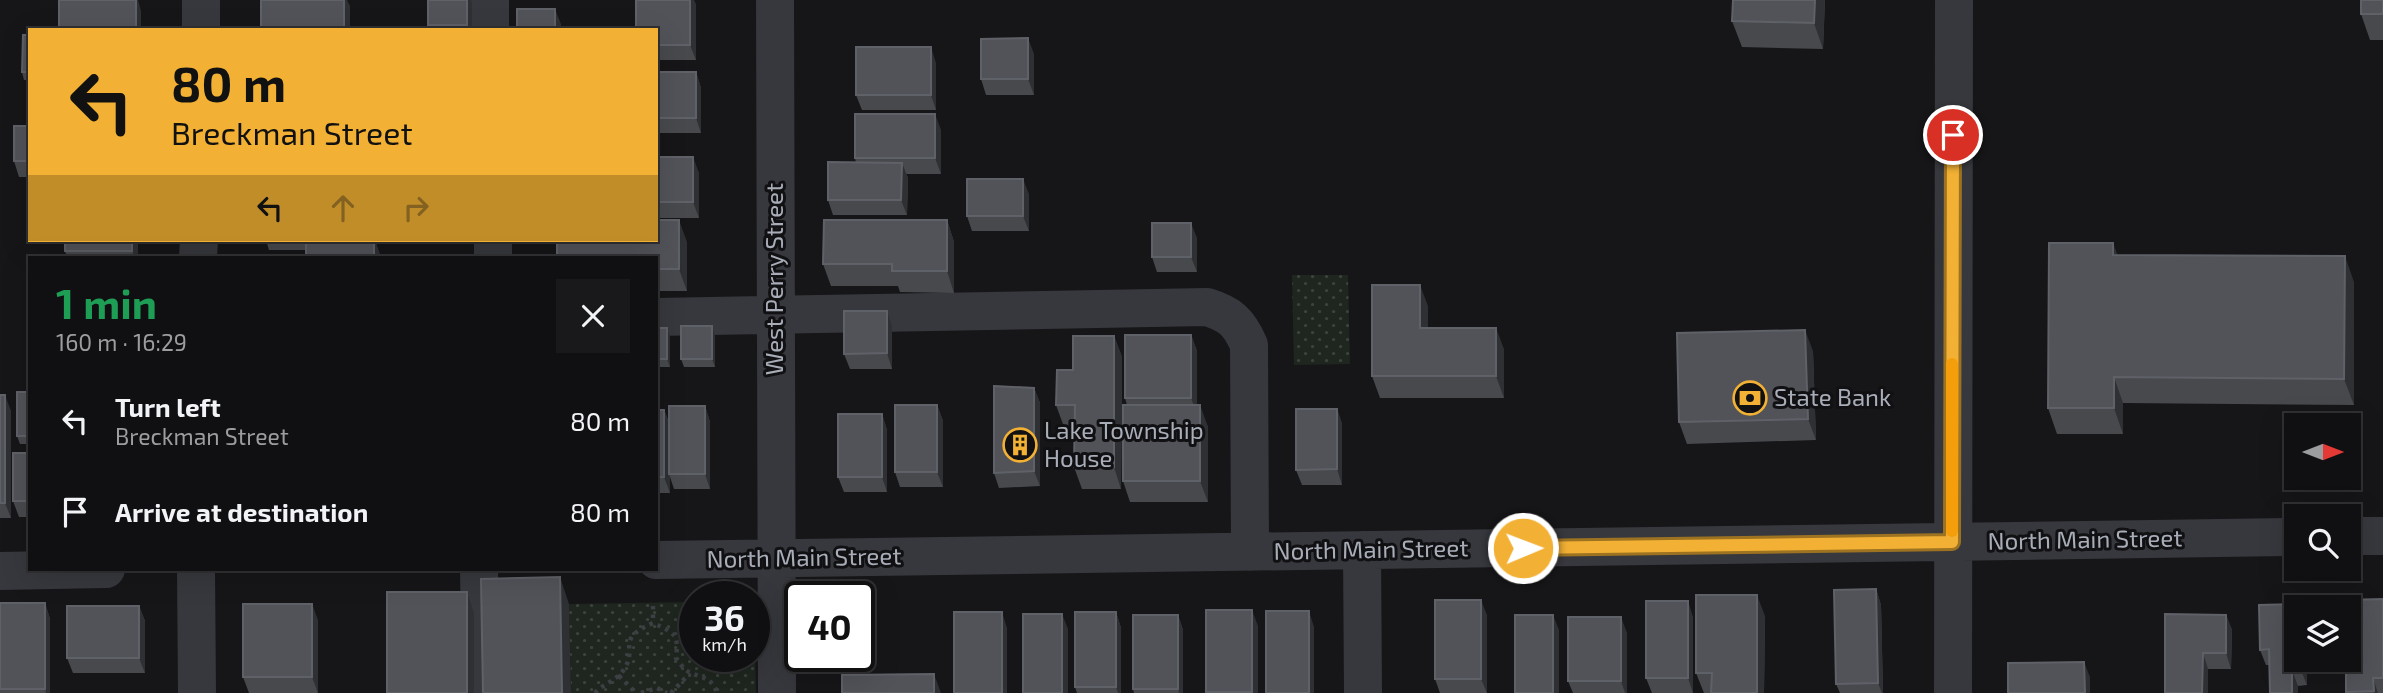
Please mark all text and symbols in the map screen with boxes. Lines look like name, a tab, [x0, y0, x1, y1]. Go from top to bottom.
text: 80 m	[171, 53, 286, 112]
icon: left	[56, 56, 147, 147]
pin	[1923, 105, 1983, 165]
text: Breckman Street	[171, 113, 413, 151]
icon: arrive	[1934, 116, 1972, 154]
street label: West Perry Street	[759, 183, 788, 375]
icon: left	[251, 189, 289, 227]
icon: ahead	[324, 189, 362, 227]
icon: right	[397, 189, 435, 227]
text: 1 min	[56, 277, 157, 327]
button: close	[556, 279, 630, 353]
text: 160 m · 16:29	[56, 328, 187, 356]
bank icon: State Bank	[1731, 379, 1769, 417]
place label: State Bank	[1774, 382, 1891, 411]
text: Turn left	[115, 391, 221, 422]
icon: left	[56, 402, 94, 440]
text: 80 m	[570, 405, 630, 436]
north arrow	[2284, 413, 2361, 490]
map controls	[2284, 413, 2361, 672]
place label: Lake Township House	[1044, 415, 1204, 472]
text: Breckman Street	[115, 422, 289, 450]
building icon: Lake Township House	[1001, 426, 1039, 464]
icon: arrive	[56, 493, 94, 531]
text: Arrive at destination	[115, 496, 368, 527]
text: 80 m	[570, 496, 630, 527]
button: search	[2284, 504, 2361, 581]
position arrow	[1486, 511, 1560, 585]
street label: North Main Street	[1987, 522, 2183, 555]
street label: North Main Street	[1273, 532, 1469, 565]
street label: North Main Street	[706, 540, 902, 573]
speed limit sign: 40	[784, 581, 875, 672]
button: layers	[2284, 595, 2361, 672]
text: 36	[704, 596, 745, 638]
text: km/h	[702, 633, 747, 655]

